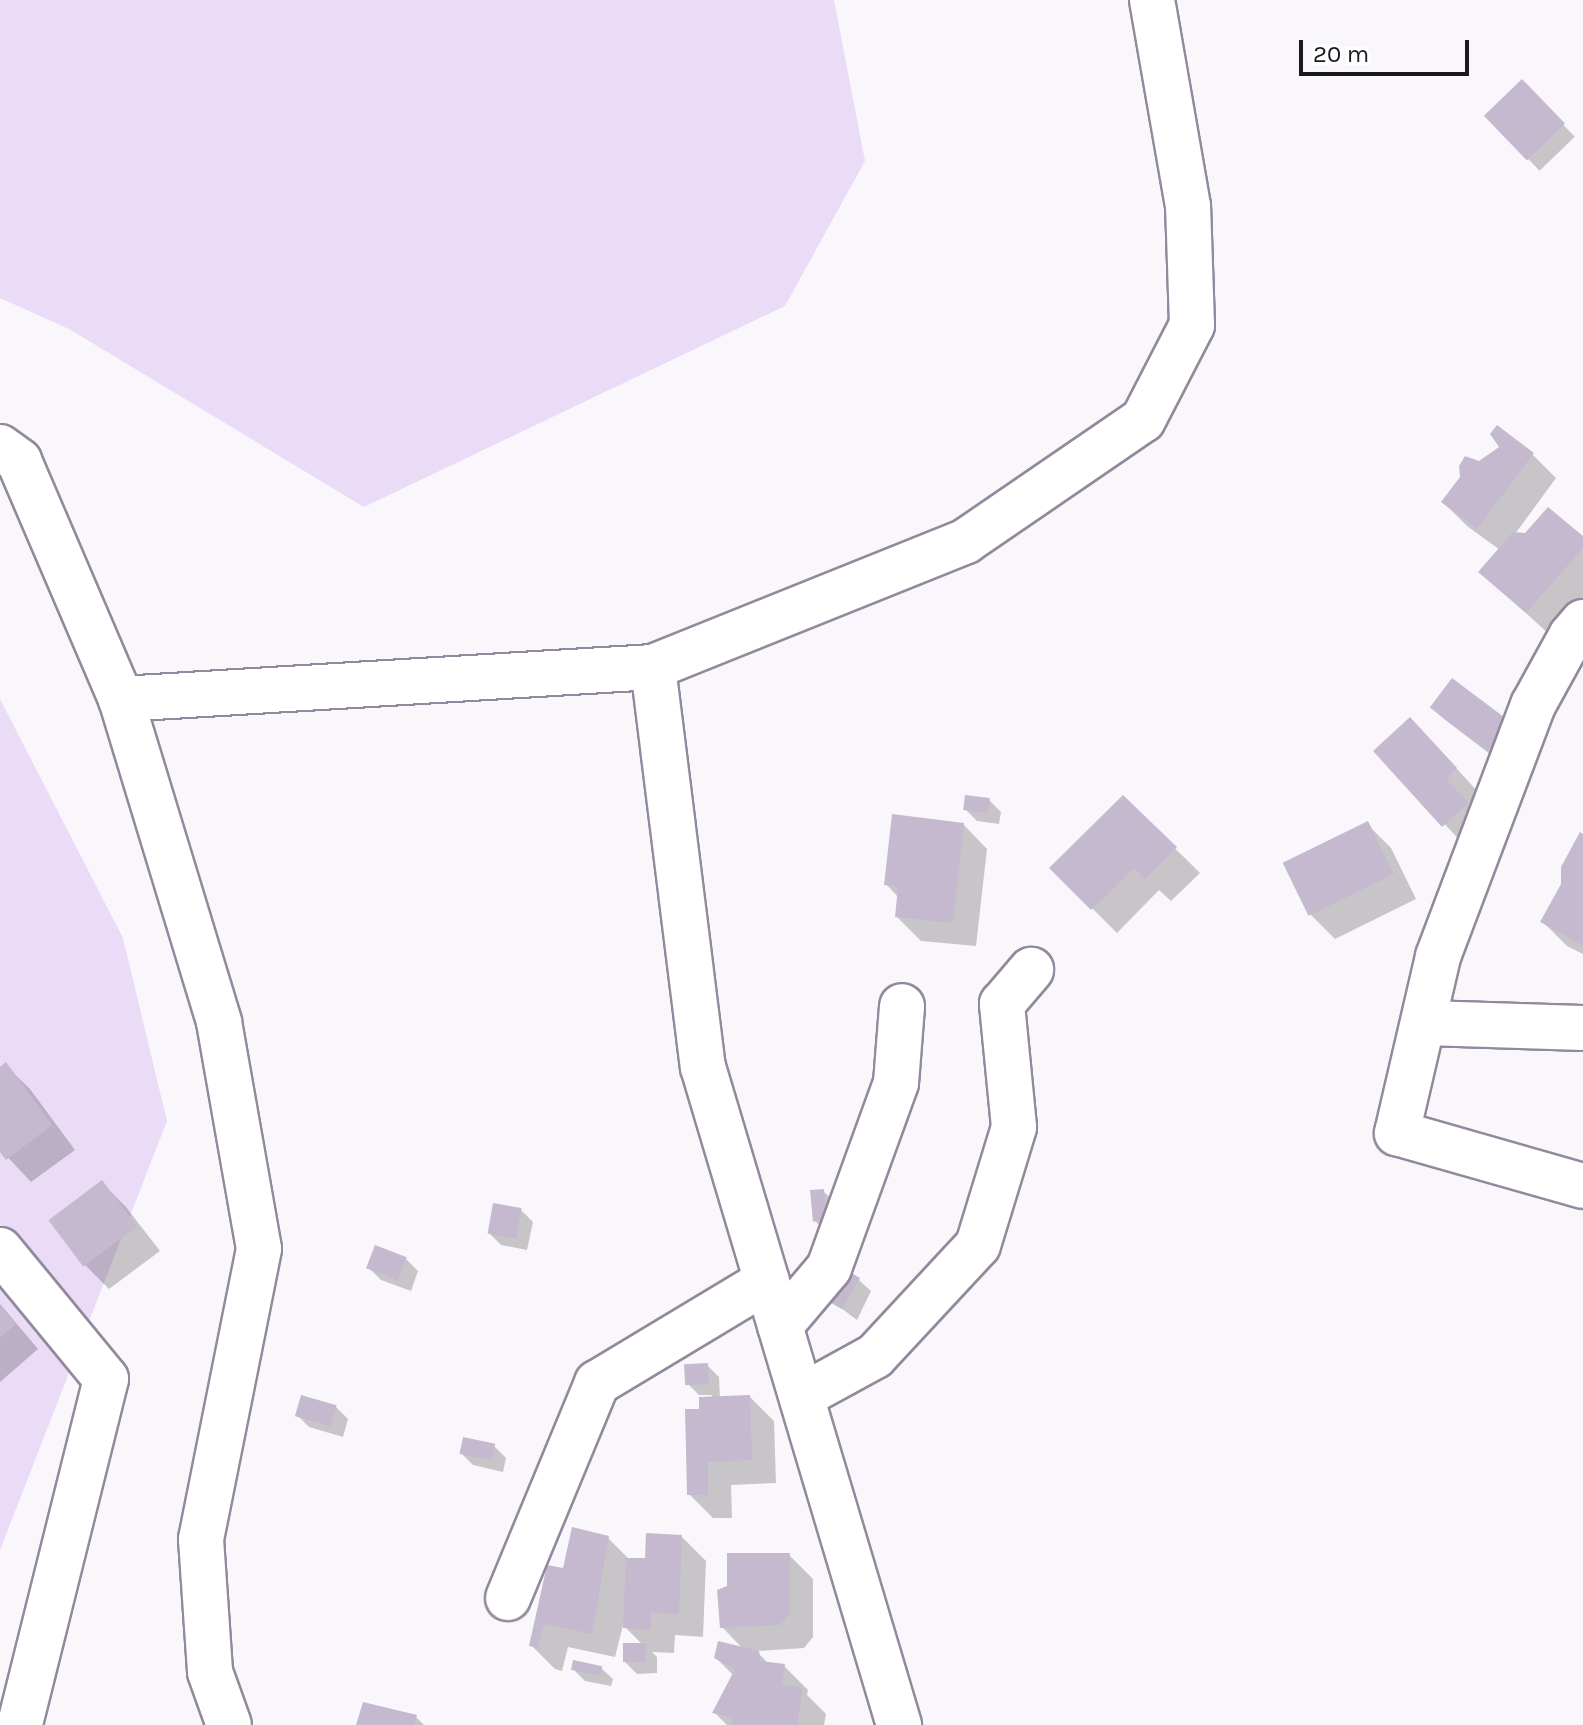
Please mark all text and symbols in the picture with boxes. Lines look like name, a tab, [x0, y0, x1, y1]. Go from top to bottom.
scale bar	[1303, 24, 1473, 74]
text: 20 m	[1313, 40, 1369, 68]

